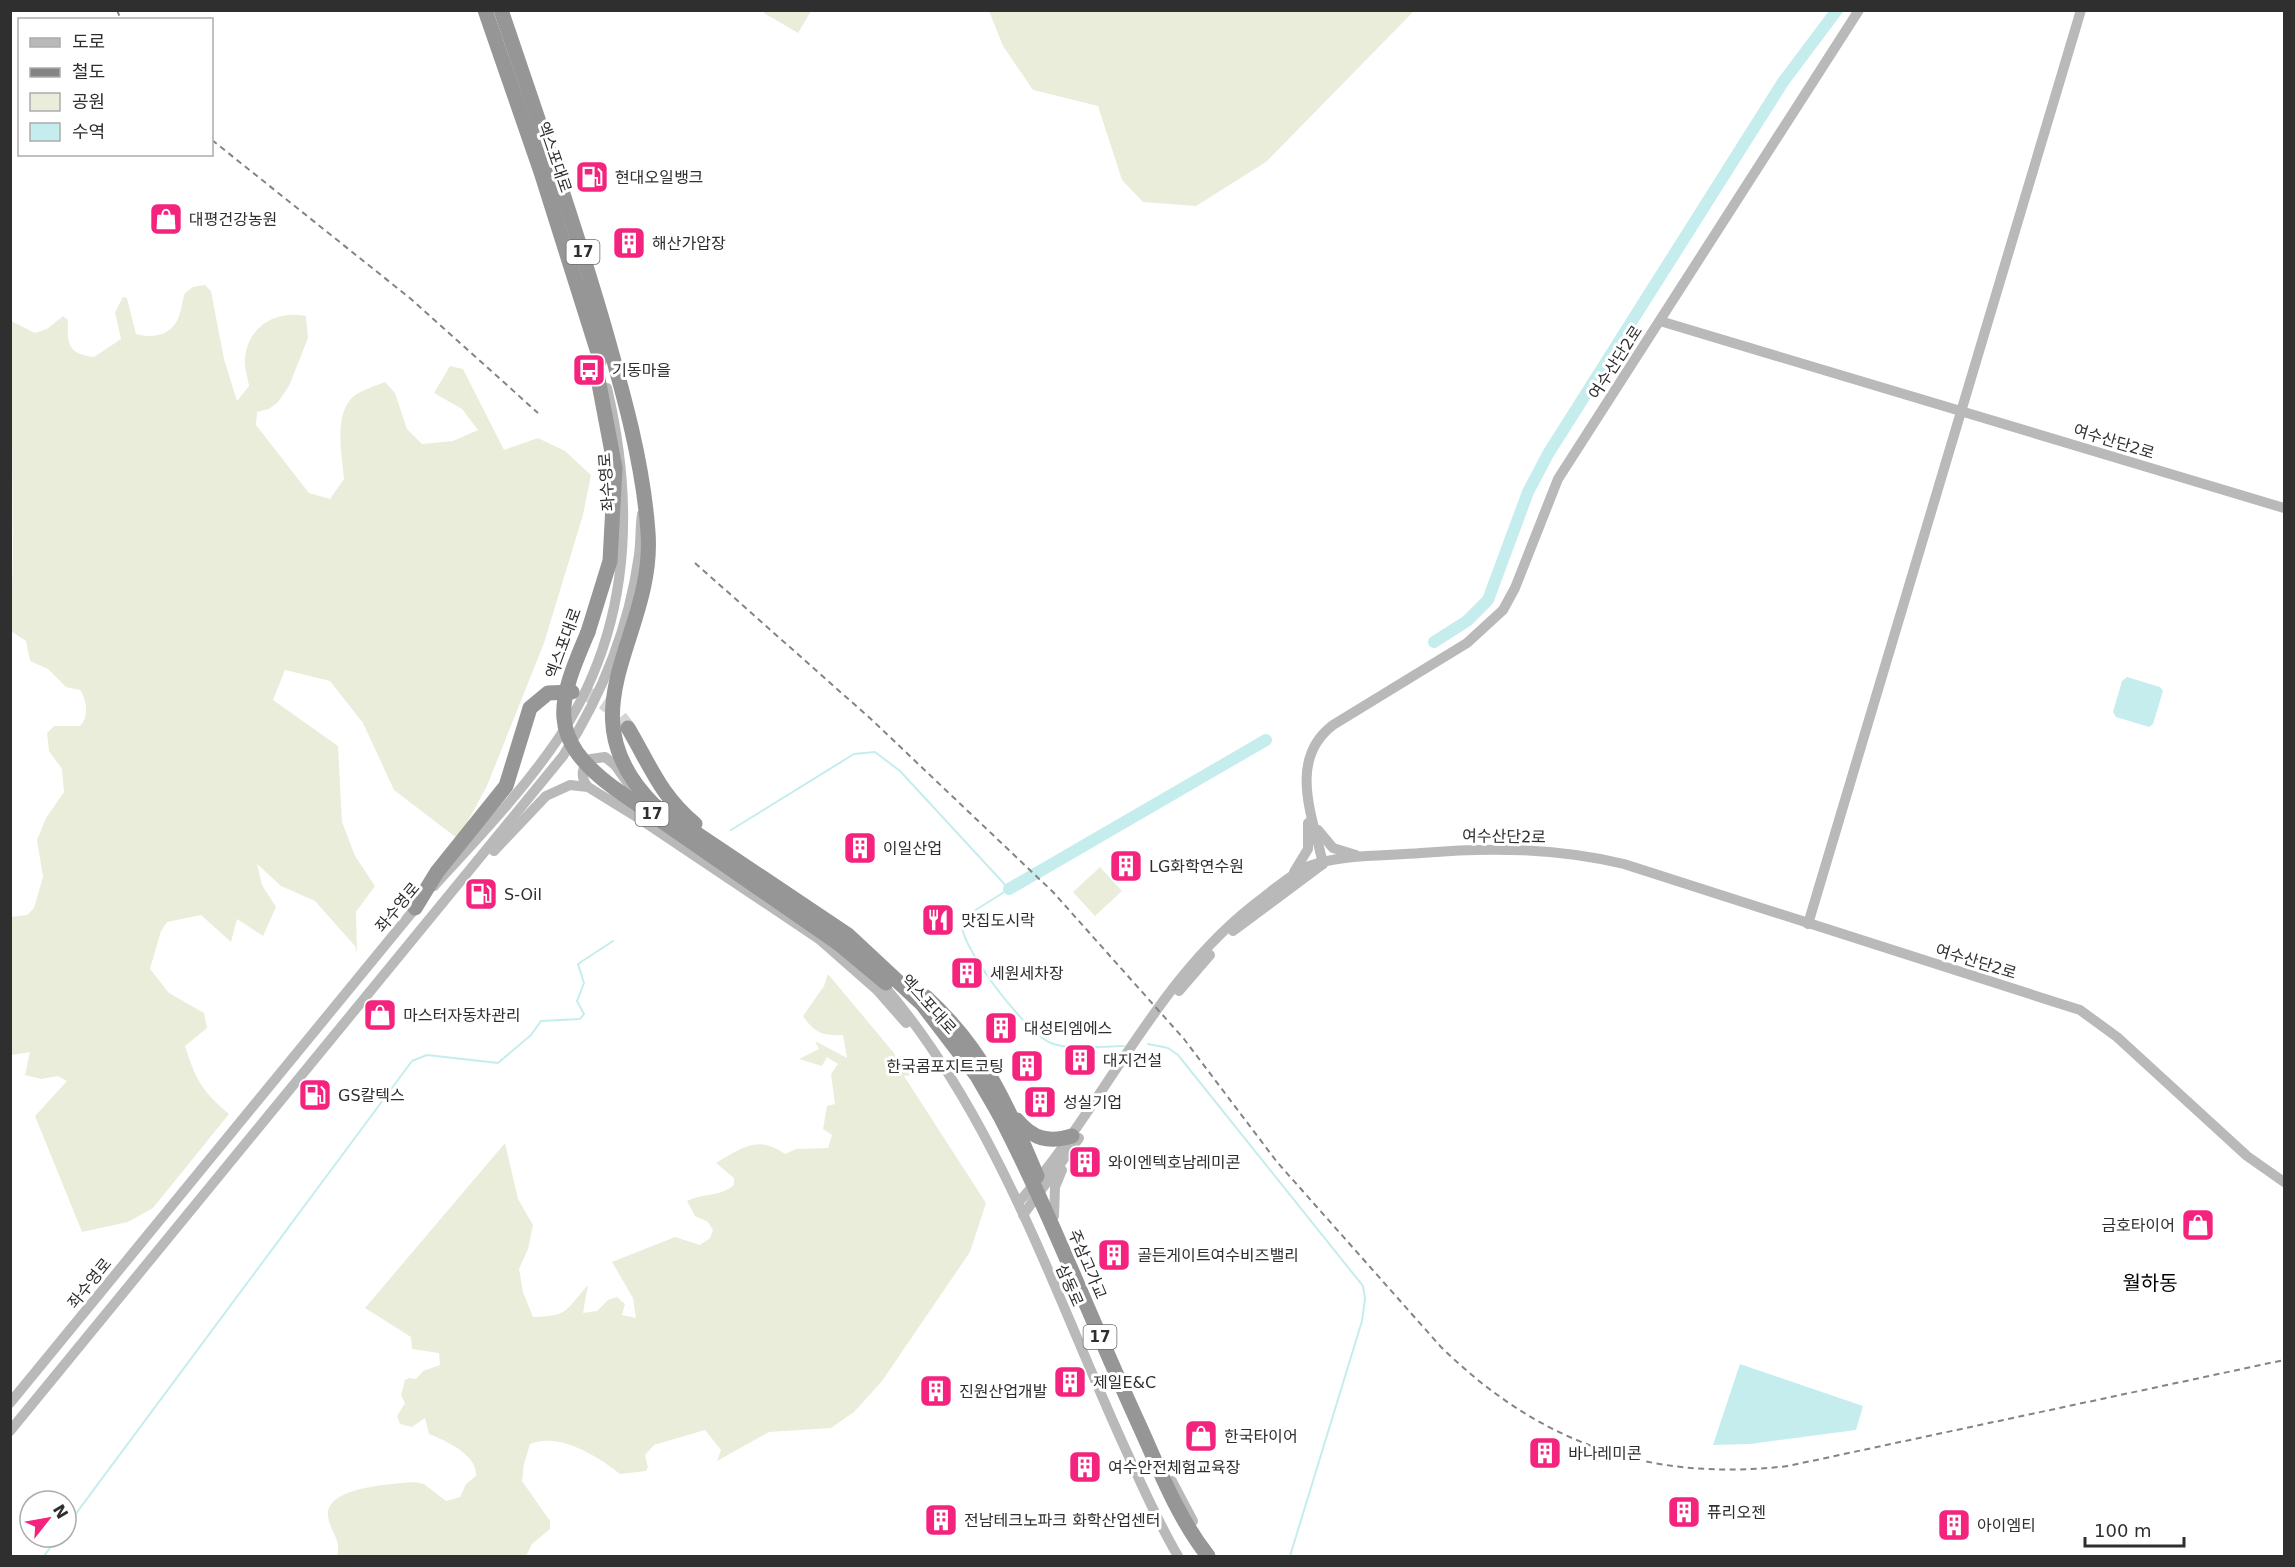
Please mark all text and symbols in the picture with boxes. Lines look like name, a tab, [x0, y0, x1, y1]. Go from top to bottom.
legend	[18, 18, 213, 156]
text: 도로	[72, 31, 105, 52]
text: 철도	[72, 61, 105, 82]
text: 공원	[72, 91, 105, 112]
street label: 엑스포대로	[534, 119, 576, 195]
text: 수역	[72, 121, 105, 142]
fuel station icon: 현대오일뱅크	[574, 159, 610, 195]
place label: 현대오일뱅크	[615, 168, 703, 187]
shop icon: 대평건강농원	[148, 201, 184, 237]
place label: 대평건강농원	[189, 210, 277, 229]
building icon: 해산가압장	[611, 225, 647, 261]
place label: 해산가압장	[652, 234, 726, 253]
road number: 17	[566, 240, 600, 264]
street label: 여수산단2로	[1585, 322, 1646, 403]
bus stop icon: 기동마을	[571, 352, 607, 388]
place label: 기동마을	[612, 361, 671, 380]
street label: 여수산단2로	[2071, 420, 2157, 463]
street label: 좌수영로	[595, 452, 618, 512]
street label: 엑스포대로	[542, 605, 585, 681]
road number: 17	[636, 802, 668, 826]
street label: 여수산단2로	[1462, 826, 1546, 847]
building icon: 이일산업	[842, 830, 878, 866]
place label: 이일산업	[883, 839, 942, 858]
building icon: LG화학연수원	[1108, 848, 1144, 884]
place label: LG화학연수원	[1149, 857, 1244, 876]
fuel station icon: S-Oil	[463, 876, 499, 912]
street label: 좌수영로	[371, 878, 424, 936]
place label: S-Oil	[504, 885, 542, 904]
restaurant icon: 맛집도시락	[920, 902, 956, 938]
place label: 맛집도시락	[961, 911, 1035, 930]
street label: 여수산단2로	[1933, 940, 2019, 983]
building icon: 세원세차장	[949, 955, 985, 991]
place label: 세원세차장	[990, 964, 1064, 983]
street label: 엑스포대로	[897, 971, 960, 1038]
shop icon: 마스터자동차관리	[362, 997, 398, 1033]
place label: 마스터자동차관리	[403, 1006, 521, 1025]
building icon: 대성티엠에스	[983, 1010, 1019, 1046]
place label: 대성티엠에스	[1024, 1019, 1112, 1038]
building icon: 대지건설	[1062, 1042, 1098, 1078]
building icon: 한국콤포지트코팅	[1009, 1048, 1045, 1084]
place label: 대지건설	[1103, 1051, 1162, 1070]
place label: 한국콤포지트코팅	[886, 1057, 1004, 1076]
fuel station icon: GS칼텍스	[297, 1077, 333, 1113]
building icon: 성실기업	[1022, 1084, 1058, 1120]
place label: GS칼텍스	[338, 1086, 405, 1105]
place label: 성실기업	[1063, 1093, 1122, 1112]
building icon: 와이엔텍호남레미콘	[1067, 1144, 1103, 1180]
place label: 와이엔텍호남레미콘	[1108, 1153, 1240, 1172]
shop icon: 금호타이어	[2180, 1207, 2216, 1243]
place label: 금호타이어	[2101, 1216, 2175, 1235]
street label: 주삼고가교	[1064, 1227, 1111, 1302]
building icon: 골든게이트여수비즈밸리	[1096, 1237, 1132, 1273]
place label: 골든게이트여수비즈밸리	[1137, 1246, 1299, 1265]
street label: 좌수영로	[63, 1254, 115, 1312]
street label: 삼동로	[1052, 1261, 1087, 1309]
district label: 월하동	[2122, 1271, 2178, 1295]
road number: 17	[1084, 1325, 1116, 1349]
building icon: 제일E&C	[1052, 1364, 1088, 1400]
building icon: 진원산업개발	[918, 1373, 954, 1409]
place label: 제일E&C	[1093, 1373, 1156, 1392]
place label: 진원산업개발	[959, 1382, 1048, 1401]
shop icon: 한국타이어	[1183, 1418, 1219, 1454]
place label: 한국타이어	[1224, 1427, 1298, 1446]
building icon: 바나레미콘	[1527, 1435, 1563, 1471]
place label: 바나레미콘	[1568, 1444, 1642, 1463]
building icon: 여수안전체험교육장	[1067, 1449, 1103, 1485]
place label: 여수안전체험교육장	[1108, 1458, 1241, 1477]
north arrow	[18, 1489, 78, 1549]
building icon: 퓨리오젠	[1666, 1494, 1702, 1530]
text: N	[49, 1501, 72, 1522]
building icon: 전남테크노파크 화학산업센터	[923, 1502, 959, 1538]
place label: 퓨리오젠	[1707, 1503, 1766, 1522]
building icon: 아이엠티	[1936, 1507, 1972, 1543]
scale bar	[2085, 1510, 2184, 1548]
place label: 전남테크노파크 화학산업센터	[964, 1511, 1160, 1530]
place label: 아이엠티	[1977, 1516, 2036, 1535]
text: 100 m	[2094, 1520, 2152, 1541]

